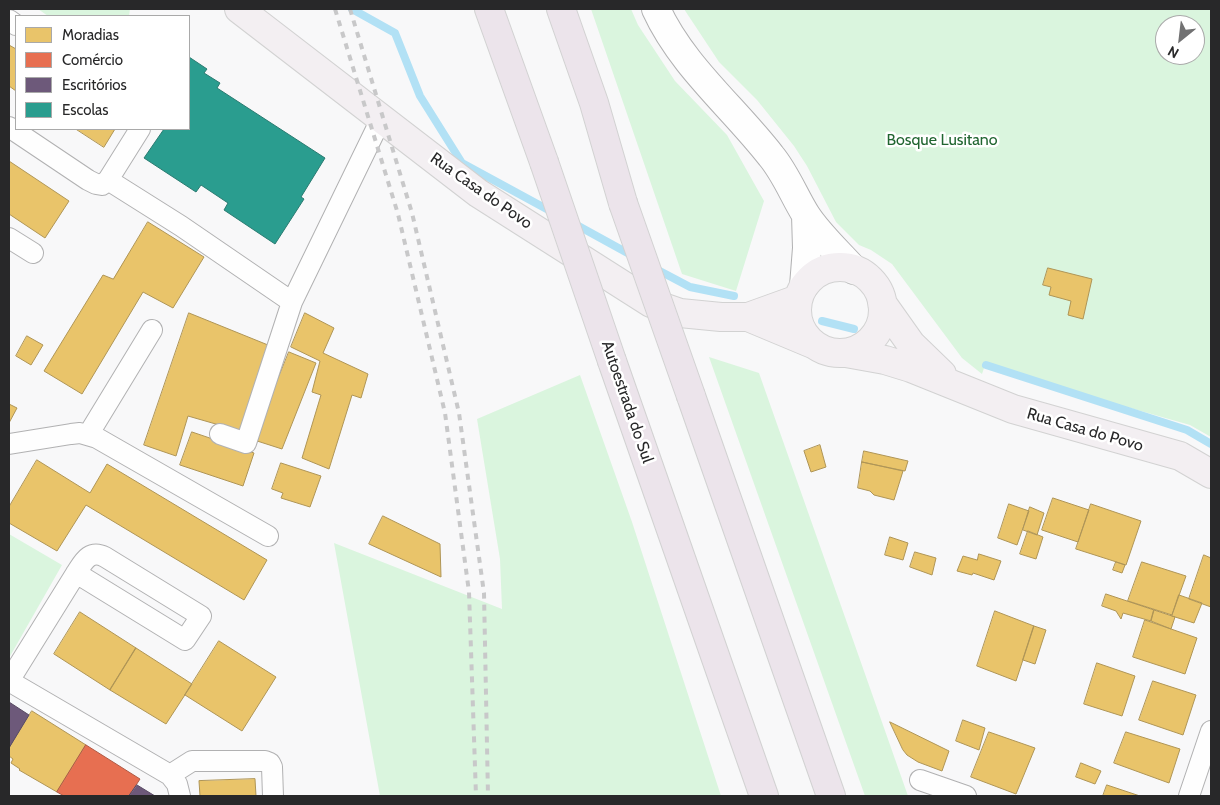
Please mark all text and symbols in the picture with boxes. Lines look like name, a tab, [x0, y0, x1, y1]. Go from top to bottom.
legend	[15, 15, 190, 130]
north arrow	[1155, 15, 1205, 65]
text: Moradias	[62, 26, 119, 44]
text: N	[1165, 42, 1182, 63]
text: Comércio	[62, 51, 123, 69]
text: Escritórios	[62, 76, 127, 94]
text: Escolas	[62, 101, 108, 119]
park label: Bosque Lusitano	[886, 130, 998, 150]
street label: Rua Casa do Povo	[426, 149, 536, 233]
street label: Autoestrada do Sul	[597, 338, 657, 466]
street label: Rua Casa do Povo	[1025, 404, 1145, 456]

